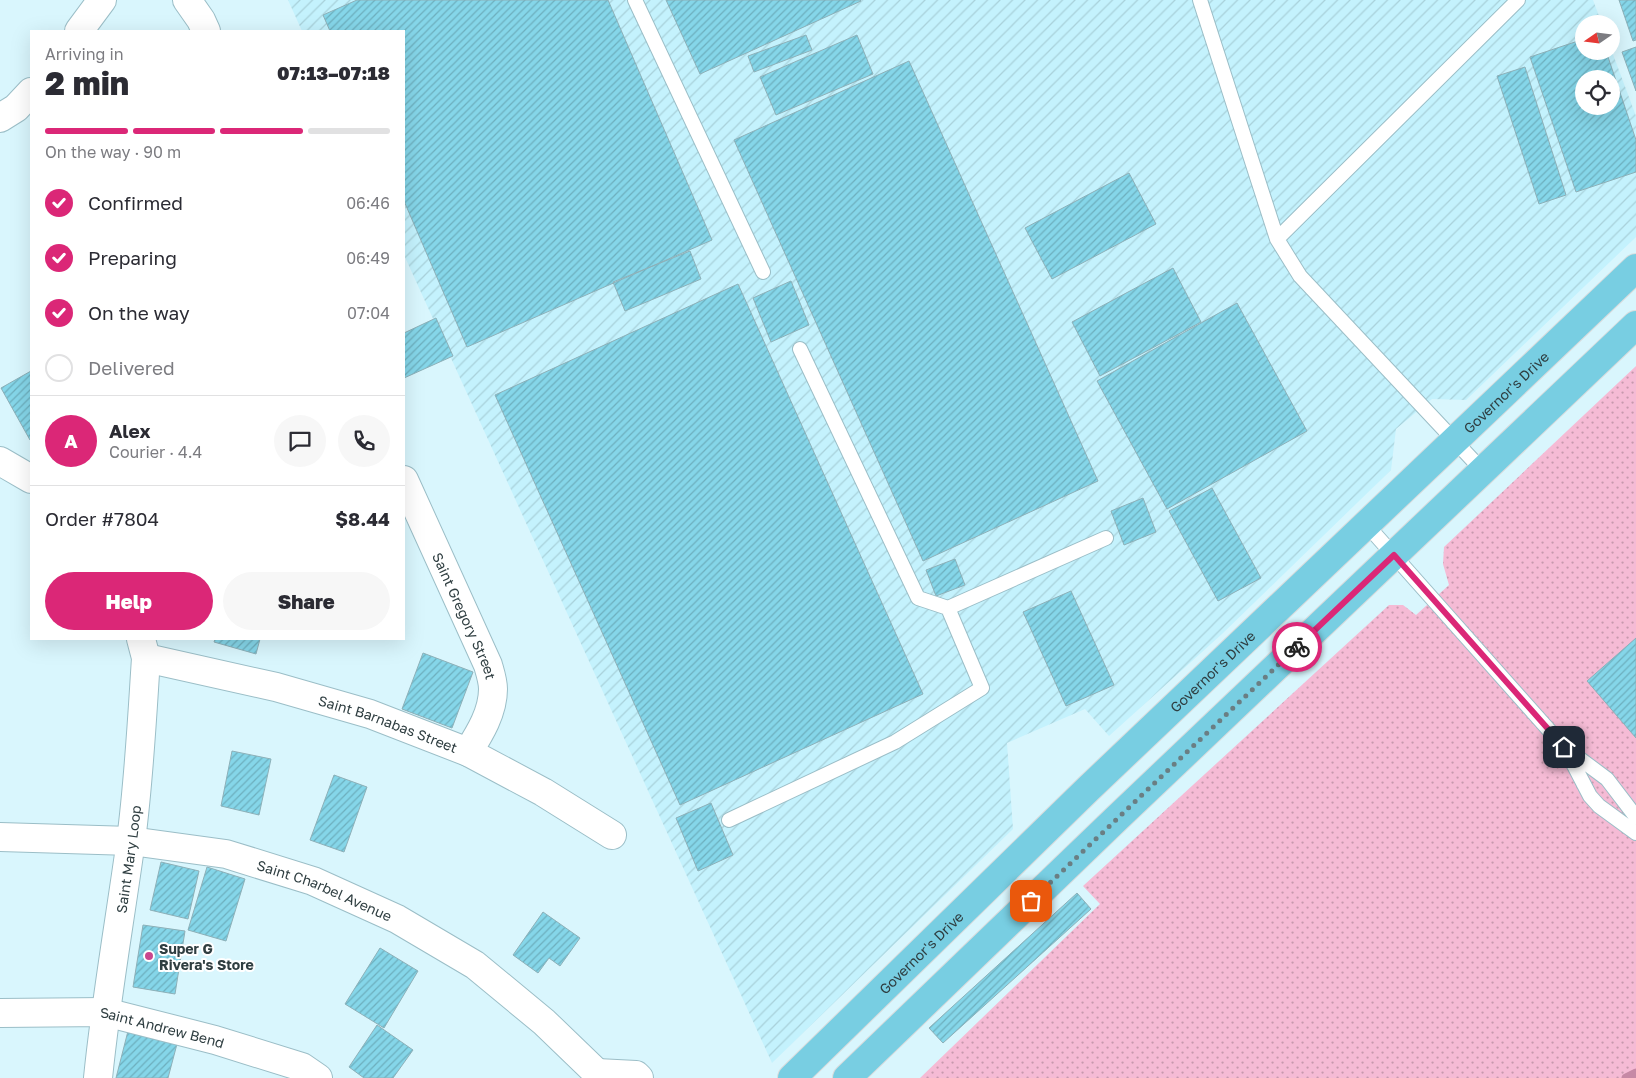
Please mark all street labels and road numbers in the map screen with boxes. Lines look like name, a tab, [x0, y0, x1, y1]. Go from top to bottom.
street label: Governor's Drive	[1460, 348, 1552, 436]
street label: Saint Gregory Street	[429, 550, 500, 681]
street label: Governor's Drive	[1166, 627, 1258, 715]
street label: Saint Barnabas Street	[316, 691, 460, 756]
street label: Saint Mary Loop	[112, 804, 144, 914]
street label: Saint Charbel Avenue	[255, 856, 395, 924]
street label: Governor's Drive	[875, 907, 966, 997]
street label: Saint Andrew Bend	[100, 1003, 226, 1051]

